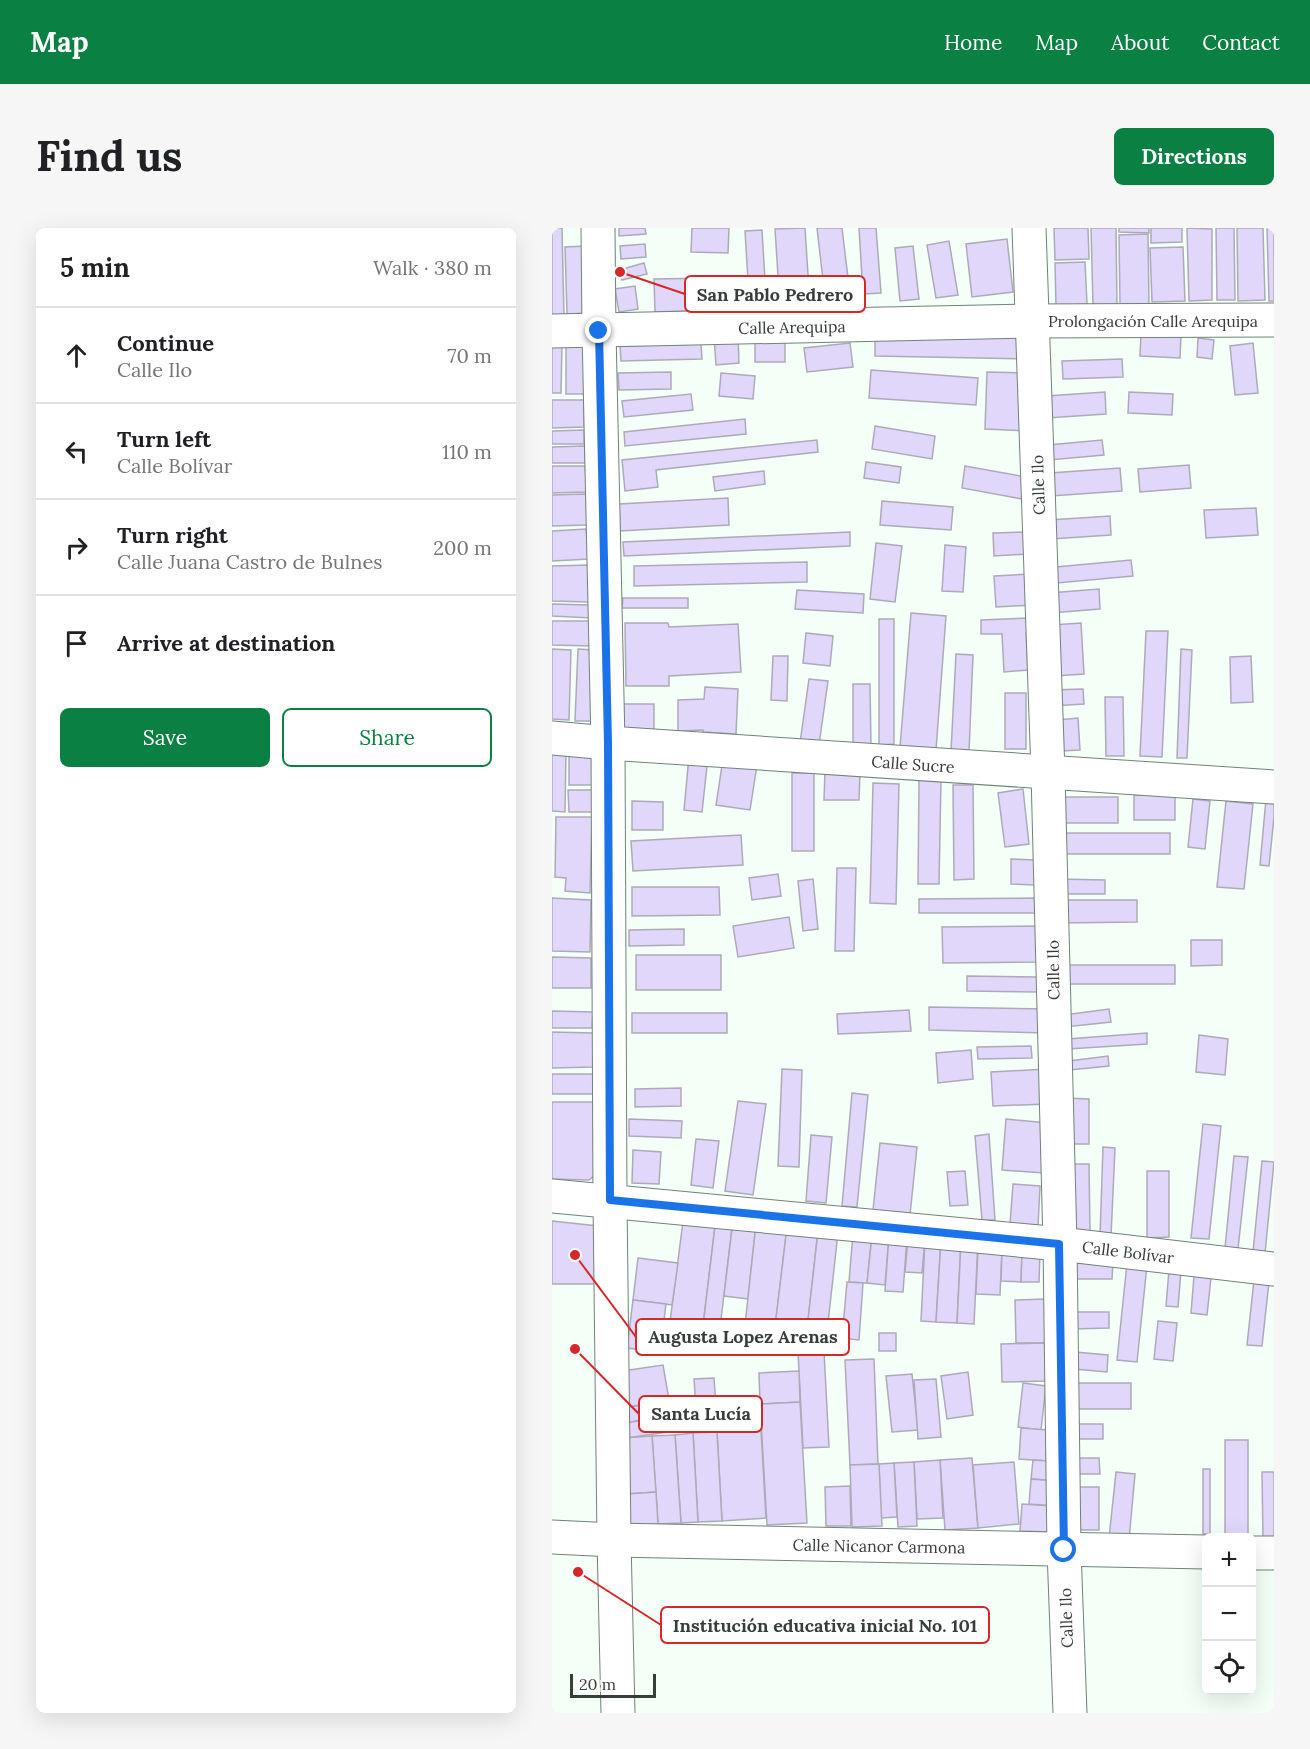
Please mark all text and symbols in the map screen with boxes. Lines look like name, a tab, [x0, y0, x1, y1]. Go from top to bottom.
text: Map	[30, 24, 89, 60]
text: Home	[944, 29, 1002, 56]
text: Map	[1035, 29, 1078, 56]
text: About	[1111, 29, 1169, 56]
text: Contact	[1202, 29, 1280, 56]
button: Directions	[1114, 128, 1274, 185]
text: Find us	[36, 129, 182, 183]
text: 5 min	[60, 251, 130, 284]
text: Walk · 380 m	[373, 255, 492, 280]
callout: San Pablo Pedrero	[685, 276, 865, 312]
text: San Pablo Pedrero	[697, 283, 853, 306]
street label: Prolongación Calle Arequipa	[1048, 311, 1258, 331]
street label: Calle Arequipa	[738, 316, 846, 338]
route end	[585, 317, 611, 343]
text: Continue	[117, 329, 214, 357]
icon: ahead	[60, 339, 93, 372]
text: 70 m	[447, 343, 492, 368]
text: Calle Ilo	[117, 357, 192, 382]
text: Turn left	[117, 425, 211, 453]
icon: left	[60, 435, 93, 468]
text: 110 m	[442, 439, 492, 464]
text: Calle Bolívar	[117, 453, 232, 478]
street label: Calle Ilo	[1027, 455, 1049, 515]
text: Turn right	[117, 521, 228, 549]
icon: right	[60, 531, 93, 564]
text: 200 m	[433, 535, 492, 560]
text: Calle Juana Castro de Bulnes	[117, 549, 382, 574]
icon: arrive	[60, 627, 93, 660]
text: Arrive at destination	[117, 629, 335, 657]
button: Save	[60, 708, 270, 767]
button: Share	[282, 708, 492, 767]
street label: Calle Sucre	[871, 751, 956, 777]
street label: Calle Ilo	[1042, 940, 1064, 1000]
street label: Calle Bolívar	[1081, 1236, 1175, 1268]
callout: Augusta Lopez Arenas	[636, 1319, 849, 1355]
text: Augusta Lopez Arenas	[648, 1325, 838, 1348]
callout: Santa Lucía	[639, 1396, 762, 1432]
text: Santa Lucía	[651, 1402, 751, 1425]
map controls	[1202, 1533, 1256, 1695]
button: +	[1202, 1533, 1256, 1587]
street label: Calle Nicanor Carmona	[793, 1534, 965, 1558]
route start	[1050, 1536, 1076, 1562]
button: −	[1202, 1587, 1256, 1641]
street label: Calle Ilo	[1055, 1588, 1077, 1648]
callout: Institución educativa inicial No. 101	[661, 1607, 989, 1643]
text: Institución educativa inicial No. 101	[673, 1614, 977, 1637]
button: locate	[1202, 1641, 1256, 1695]
scale bar	[570, 1671, 656, 1698]
text: 20 m	[579, 1674, 616, 1694]

